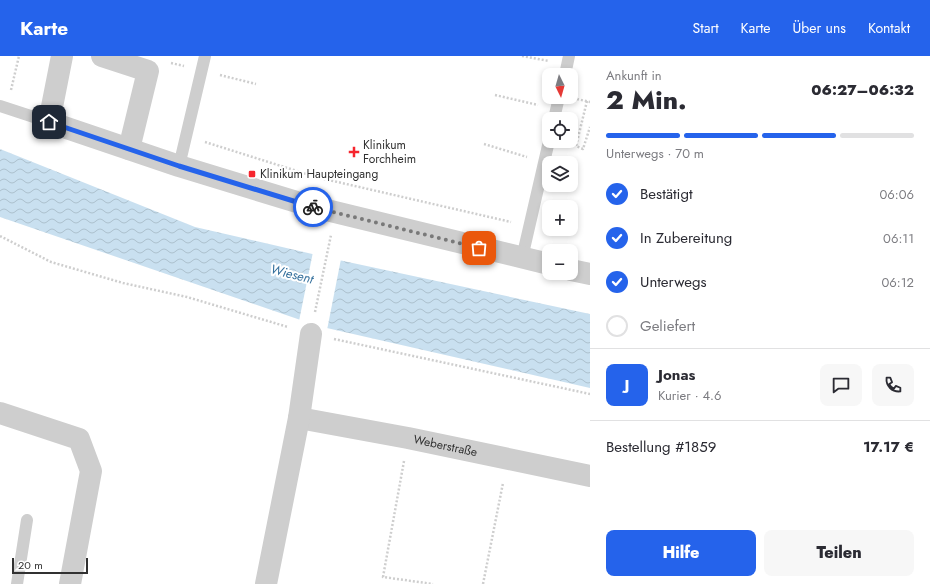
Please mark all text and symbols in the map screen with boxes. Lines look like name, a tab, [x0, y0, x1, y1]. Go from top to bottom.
text: Karte	[20, 15, 68, 42]
text: Start	[693, 18, 719, 38]
text: Karte	[741, 18, 771, 38]
text: Über uns	[793, 18, 846, 38]
text: Kontakt	[868, 18, 910, 38]
text: Ankunft in	[606, 66, 662, 85]
north arrow	[542, 68, 578, 104]
map controls	[542, 68, 578, 280]
text: 06:27–06:32	[811, 79, 914, 101]
text: 2 Min.	[606, 81, 687, 119]
pin	[32, 105, 66, 139]
icon: home	[38, 111, 60, 133]
button: locate	[542, 112, 578, 148]
place label: Klinikum Forchheim	[363, 136, 416, 168]
text: Unterwegs · 70 m	[606, 144, 704, 163]
marker: Klinikum Forchheim	[348, 146, 360, 158]
button: layers	[542, 156, 578, 192]
place label: Klinikum Haupteingang	[260, 165, 378, 183]
marker: Klinikum Haupteingang	[247, 169, 257, 179]
icon: check	[606, 183, 628, 205]
text: Bestätigt	[640, 183, 693, 205]
text: 06:06	[880, 185, 914, 204]
courier	[293, 187, 333, 227]
icon: bike	[302, 196, 324, 218]
button: +	[542, 200, 578, 236]
icon: check	[606, 227, 628, 249]
text: In Zubereitung	[640, 227, 732, 249]
text: 06:11	[883, 229, 914, 248]
pin	[462, 231, 496, 265]
icon: bag	[468, 237, 490, 259]
button: −	[542, 244, 578, 280]
water label: Wiesent	[269, 260, 316, 289]
icon: check	[606, 271, 628, 293]
text: Unterwegs	[640, 271, 706, 293]
text: 06:12	[882, 273, 914, 292]
text: Geliefert	[640, 315, 695, 337]
text: Jonas	[658, 364, 695, 386]
button: chat	[820, 364, 862, 406]
button: phone	[872, 364, 914, 406]
text: J	[625, 374, 629, 396]
text: Kurier · 4.6	[658, 386, 721, 405]
street label: Weberstraße	[412, 430, 479, 461]
text: Bestellung #1859	[606, 436, 716, 458]
text: 17.17 €	[863, 436, 914, 458]
button: Hilfe	[606, 530, 756, 576]
button: Teilen	[764, 530, 914, 576]
scale bar	[12, 556, 88, 575]
text: 20 m	[18, 557, 43, 573]

